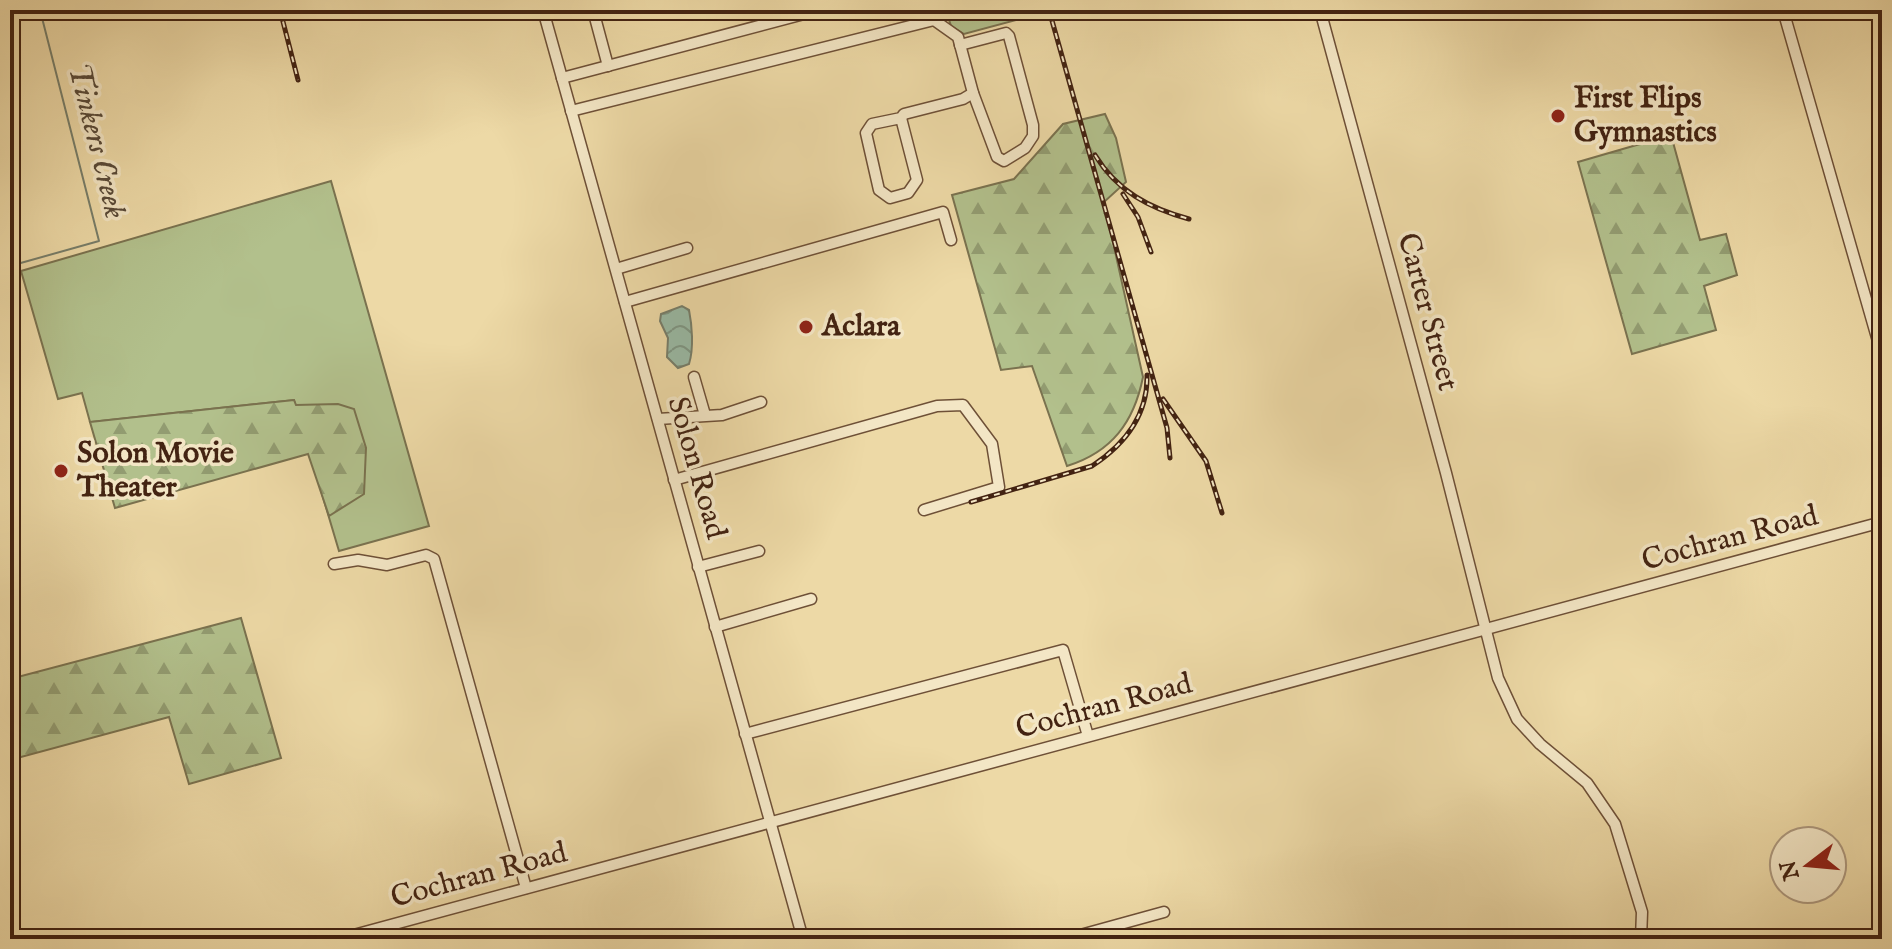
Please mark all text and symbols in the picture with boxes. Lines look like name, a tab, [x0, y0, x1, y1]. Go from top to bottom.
water label: Tinkers Creek	[57, 59, 135, 223]
place label: First Flips Gymnastics	[1574, 80, 1717, 152]
marker: First Flips Gymnastics	[1549, 107, 1567, 125]
street label: Carter Street	[1388, 229, 1466, 395]
place label: Aclara	[821, 308, 901, 346]
marker: Aclara	[797, 318, 815, 336]
street label: Solon Road	[658, 393, 735, 544]
place label: Solon Movie Theater	[76, 435, 234, 507]
marker: Solon Movie Theater	[52, 462, 70, 480]
street label: Cochran Road	[1638, 497, 1823, 581]
street label: Cochran Road	[1012, 665, 1197, 749]
north arrow	[1768, 825, 1848, 905]
street label: Cochran Road	[387, 834, 572, 918]
text: N	[1775, 857, 1807, 884]

